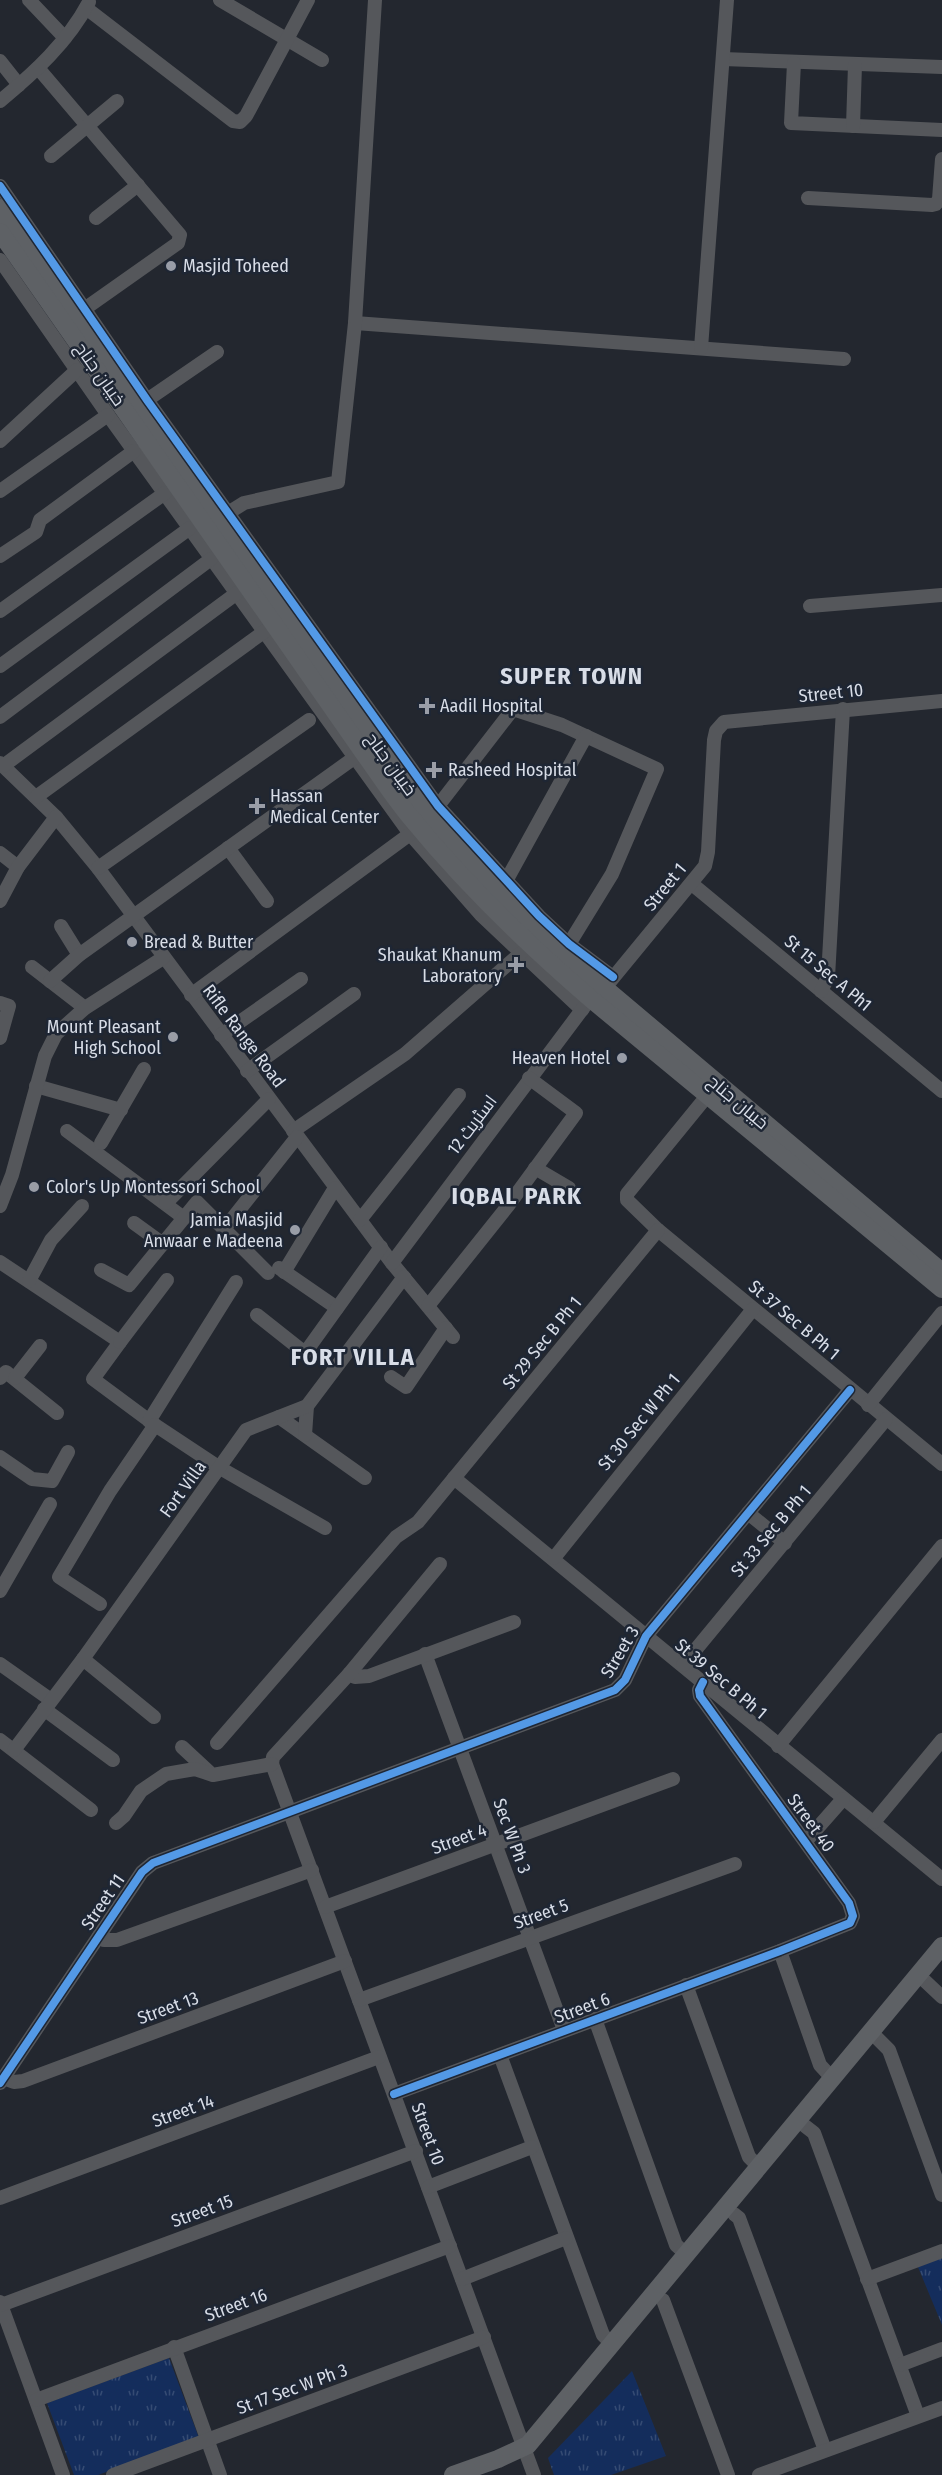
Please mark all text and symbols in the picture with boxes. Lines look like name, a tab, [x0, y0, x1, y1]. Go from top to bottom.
place label: Masjid Toheed	[183, 255, 289, 277]
marker: Masjid Toheed	[164, 259, 178, 273]
street label: خیبان جناح	[69, 338, 130, 411]
district label: SUPER TOWN	[500, 662, 644, 690]
street label: Street 10	[798, 679, 864, 707]
place label: Aadil Hospital	[440, 695, 543, 717]
marker: Aadil Hospital	[418, 697, 436, 715]
street label: خیبان جناح	[360, 728, 421, 801]
place label: Rasheed Hospital	[448, 759, 577, 781]
marker: Rasheed Hospital	[425, 761, 443, 779]
place label: Hassan Medical Center	[270, 785, 380, 828]
marker: Hassan Medical Center	[248, 797, 266, 815]
street label: Street 1	[639, 859, 691, 915]
street label: St 15 Sec A Ph1	[780, 930, 876, 1016]
place label: Bread & Butter	[144, 931, 254, 953]
marker: Bread & Butter	[125, 935, 139, 949]
place label: Shaukat Khanum Laboratory	[378, 944, 502, 987]
marker: Shaukat Khanum Laboratory	[507, 956, 525, 974]
street label: Rifle Range Road	[198, 980, 290, 1092]
place label: Mount Pleasant High School	[47, 1016, 161, 1059]
marker: Mount Pleasant High School	[166, 1030, 180, 1044]
place label: Heaven Hotel	[512, 1047, 610, 1069]
marker: Heaven Hotel	[615, 1051, 629, 1065]
street label: خیبان جناح	[702, 1070, 773, 1135]
street label: اسٹریٹ 12	[442, 1091, 502, 1159]
place label: Color's Up Montessori School	[46, 1176, 261, 1198]
marker: Color's Up Montessori School	[27, 1180, 41, 1194]
district label: IQBAL PARK	[451, 1182, 583, 1210]
place label: Jamia Masjid Anwaar e Madeena	[144, 1209, 283, 1252]
marker: Jamia Masjid Anwaar e Madeena	[288, 1223, 302, 1237]
street label: St 37 Sec B Ph 1	[744, 1276, 844, 1364]
street label: St 29 Sec B Ph 1	[498, 1292, 586, 1394]
district label: FORT VILLA	[291, 1343, 415, 1371]
street label: St 30 Sec W Ph 1	[593, 1369, 685, 1475]
street label: Fort Villa	[155, 1456, 211, 1522]
street label: St 33 Sec B Ph 1	[726, 1481, 816, 1581]
street label: Street 3	[596, 1622, 644, 1682]
street label: St 39 Sec B Ph 1	[670, 1634, 772, 1724]
street label: Street 40	[783, 1790, 839, 1856]
street label: Sec W Ph 3	[488, 1795, 536, 1877]
street label: Street 4	[428, 1819, 490, 1859]
street label: Street 11	[76, 1870, 130, 1934]
street label: Street 5	[511, 1894, 571, 1934]
street label: Street 13	[134, 1987, 202, 2029]
street label: Street 6	[551, 1988, 613, 2028]
street label: Street 14	[149, 2090, 217, 2132]
street label: Street 10	[407, 2100, 449, 2168]
street label: Street 15	[168, 2190, 236, 2232]
street label: Street 16	[202, 2284, 270, 2326]
street label: St 17 Sec W Ph 3	[234, 2359, 350, 2419]

